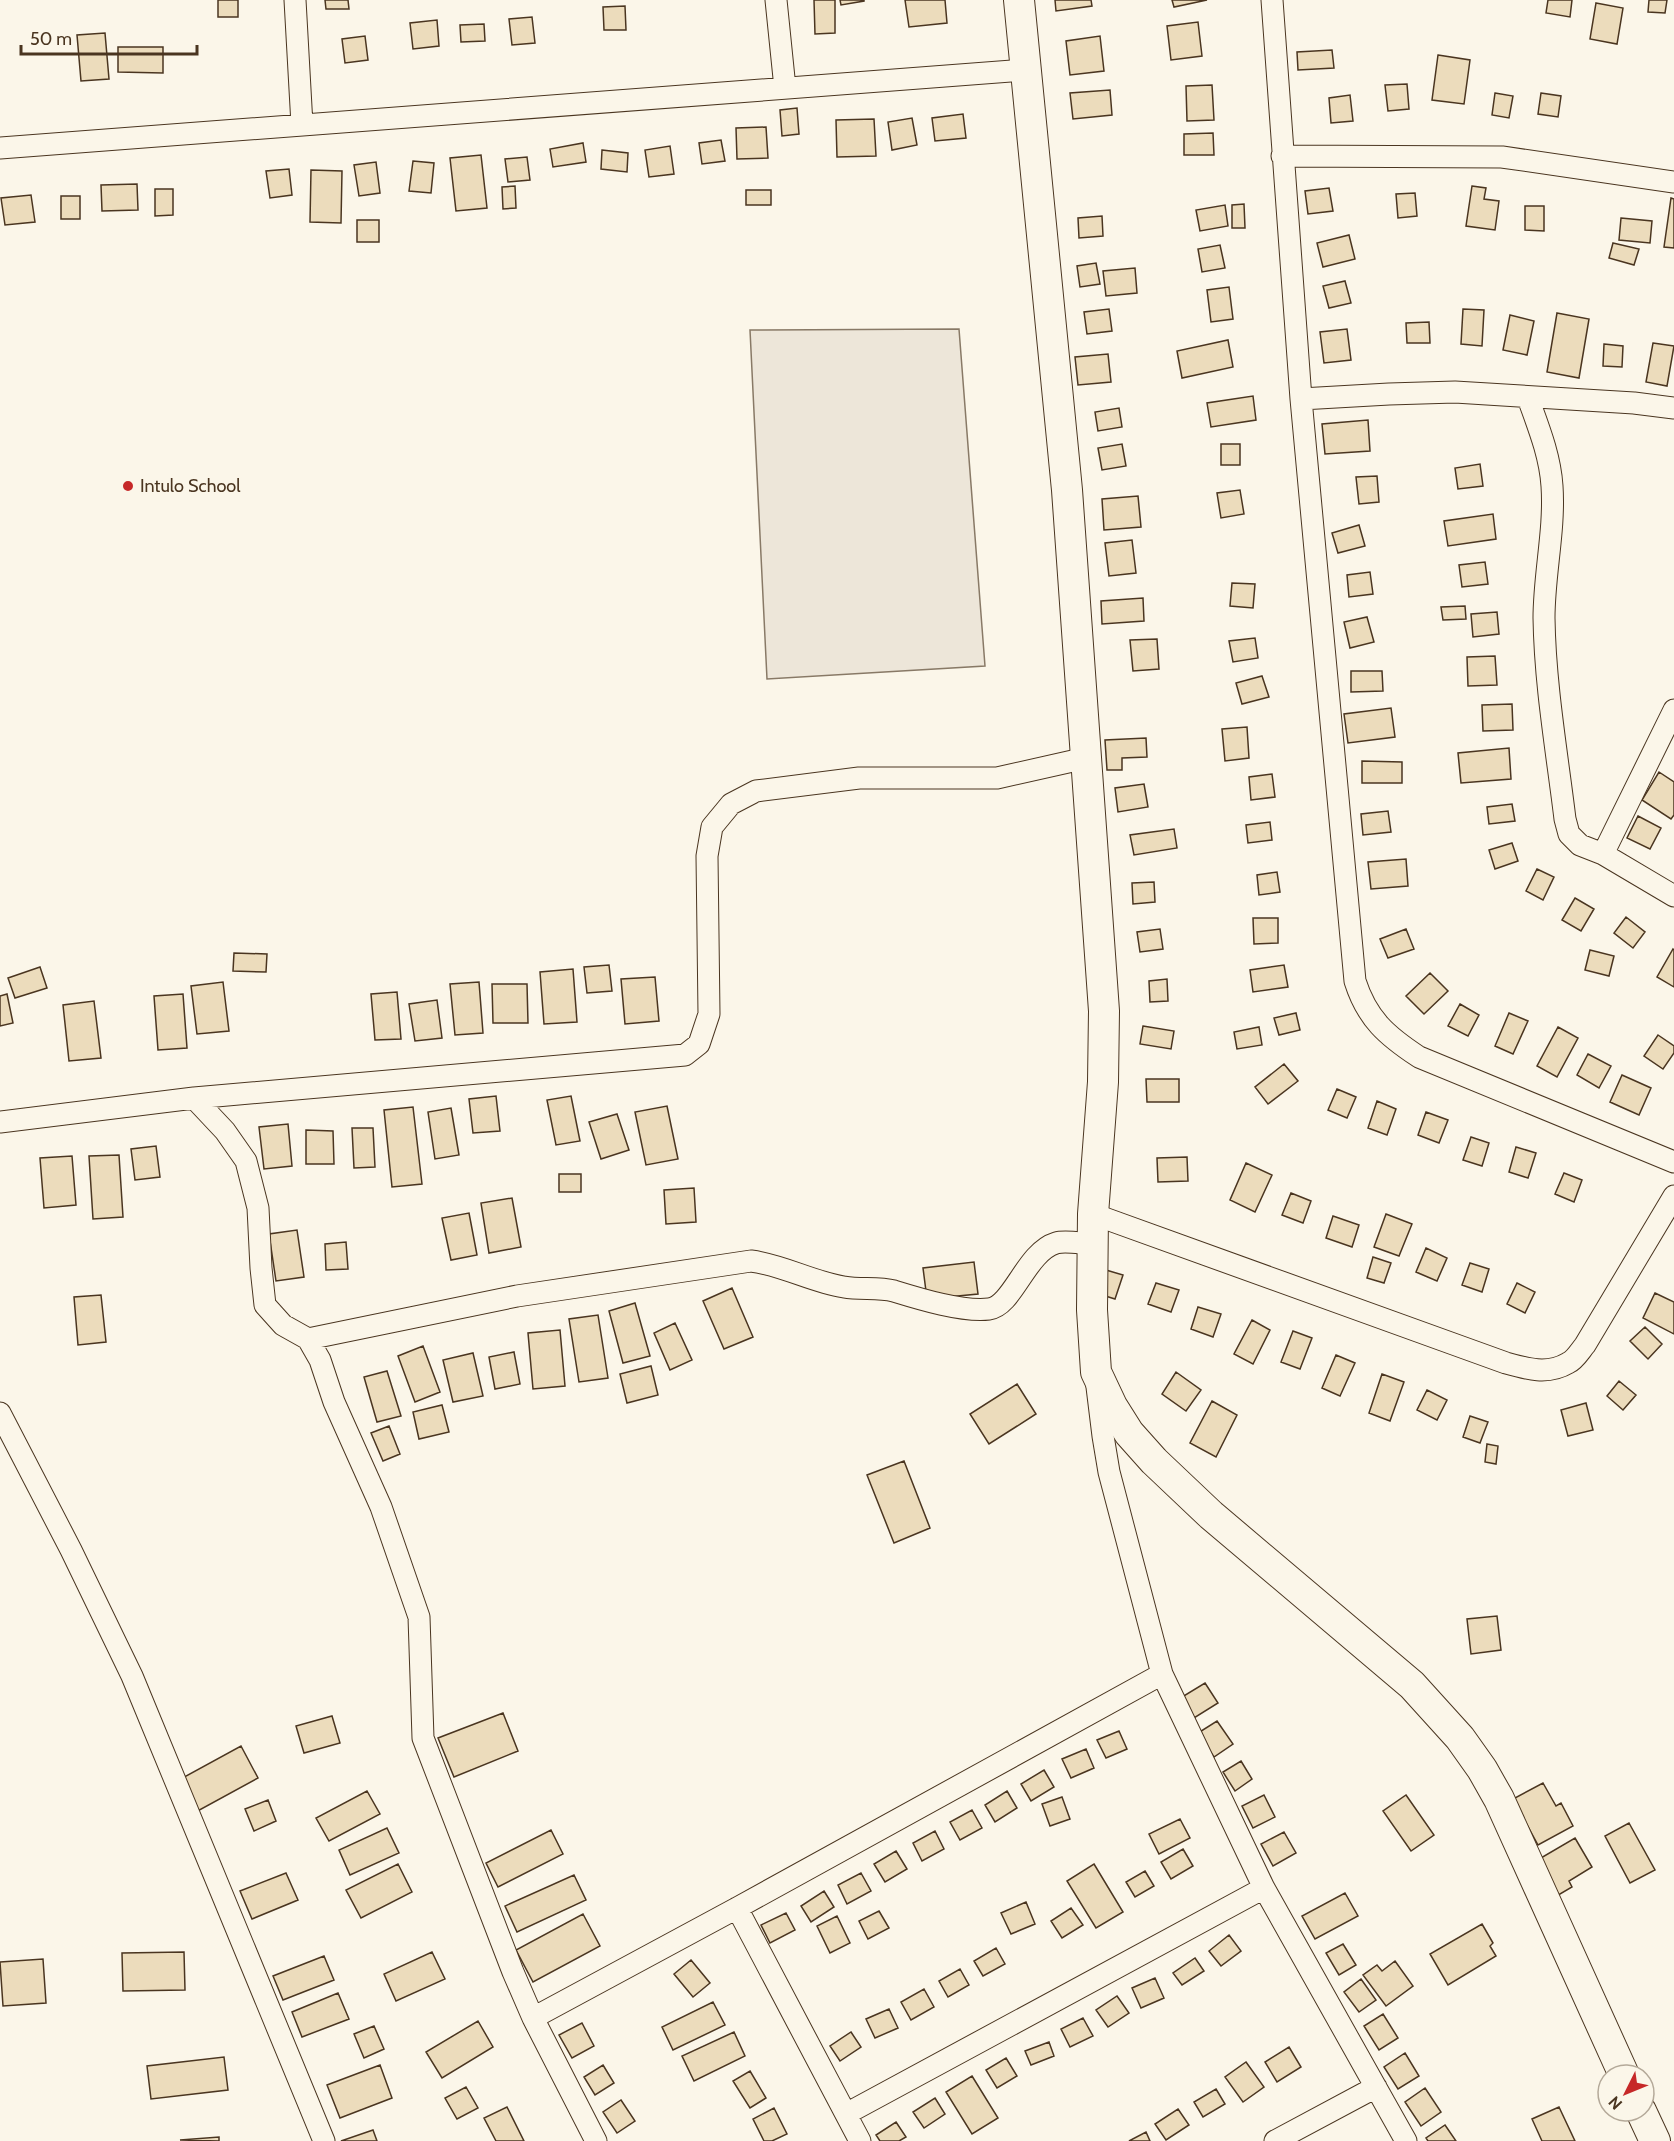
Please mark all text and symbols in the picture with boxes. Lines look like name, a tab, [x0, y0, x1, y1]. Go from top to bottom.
scale bar	[21, 18, 196, 56]
text: 50 m	[30, 28, 72, 50]
place label: Intulo School	[140, 475, 241, 497]
marker: Intulo School	[121, 479, 135, 493]
north arrow	[1596, 2063, 1656, 2123]
text: N	[1605, 2092, 1626, 2114]

